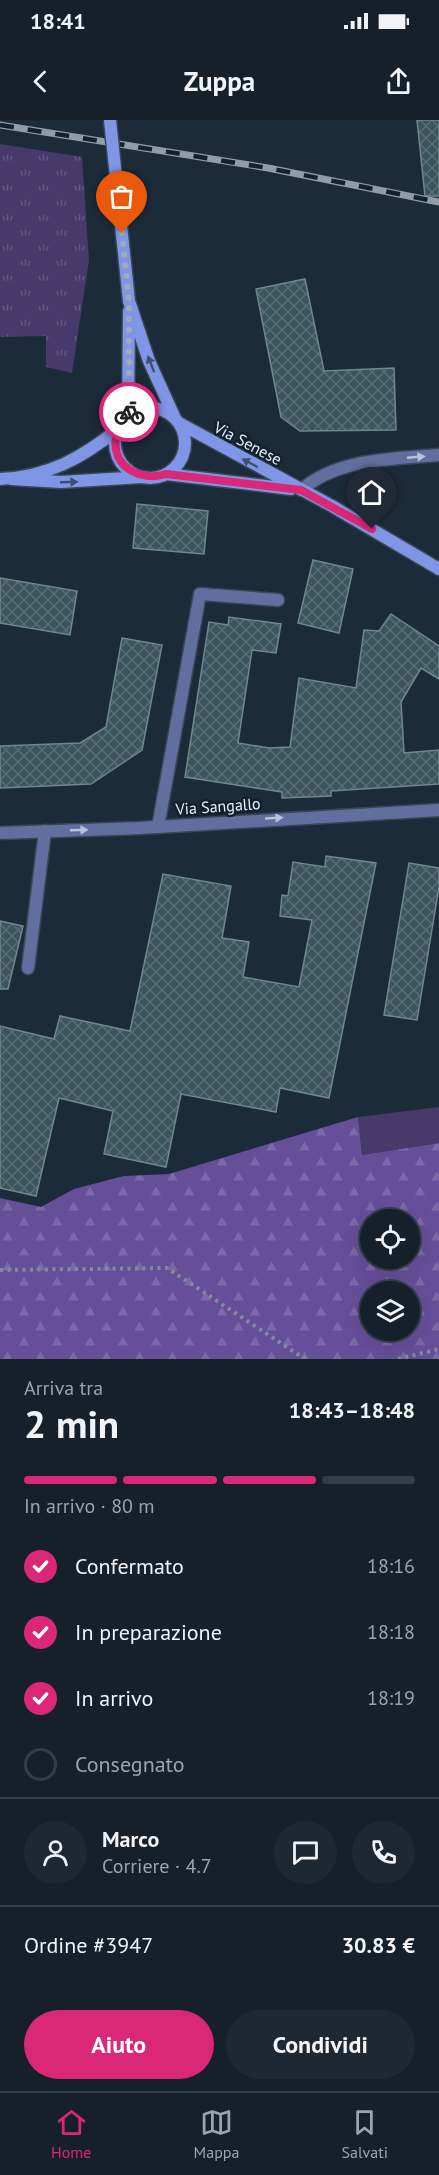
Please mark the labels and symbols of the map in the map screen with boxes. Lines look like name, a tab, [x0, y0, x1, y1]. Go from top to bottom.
pin	[96, 171, 147, 233]
one-way arrow	[146, 355, 155, 373]
courier	[99, 382, 159, 442]
street label: Via Senese	[210, 416, 285, 469]
one-way arrow	[406, 452, 425, 462]
one-way arrow	[241, 458, 258, 468]
pin	[346, 467, 397, 529]
one-way arrow	[60, 477, 79, 486]
street label: Via Sangallo	[174, 793, 261, 819]
one-way arrow	[265, 814, 284, 823]
one-way arrow	[70, 825, 89, 834]

